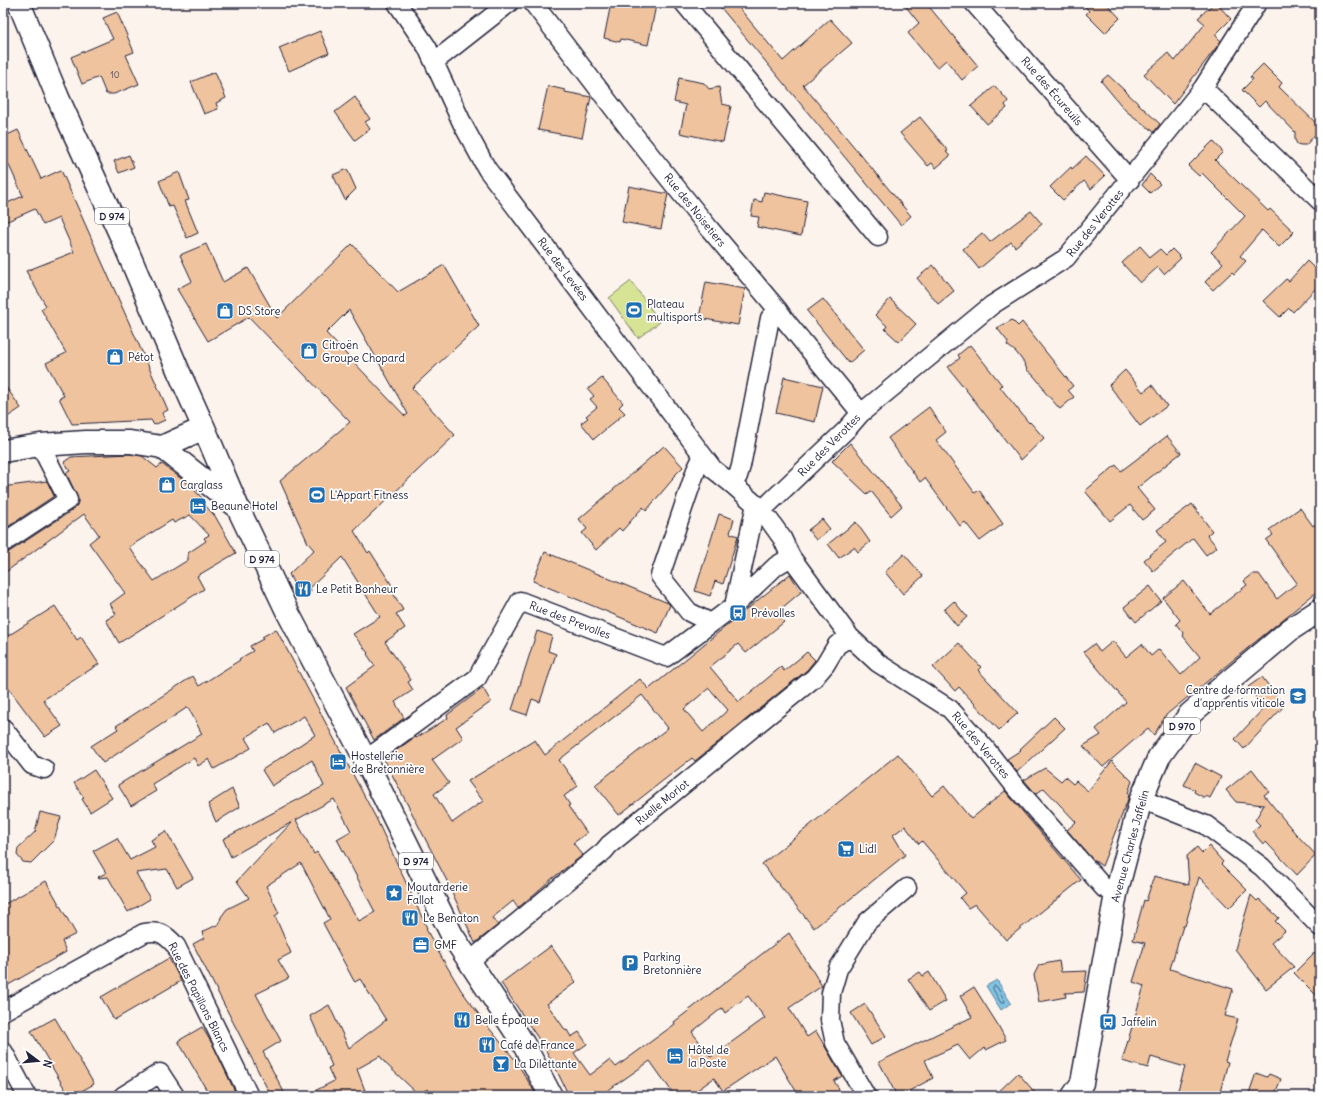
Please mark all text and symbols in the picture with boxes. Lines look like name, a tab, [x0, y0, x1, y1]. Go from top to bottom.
street label: Rue des Écureuils	[1018, 53, 1086, 128]
house number: 10	[110, 69, 120, 80]
street label: Rue des Noisetiers	[661, 170, 729, 250]
street label: Rue des Verottes	[1063, 186, 1127, 260]
road number: D 974	[95, 208, 129, 224]
street label: Rue des Levées	[535, 235, 591, 303]
place label: Plateau multisports	[647, 297, 702, 324]
sports icon: Plateau multisports	[624, 300, 644, 320]
shop icon: DS Store	[215, 301, 235, 321]
place label: DS Store	[238, 304, 281, 318]
place label: Citroën Groupe Chopard	[322, 338, 405, 365]
shop icon: Citroën Groupe Chopard	[299, 341, 319, 361]
shop icon: Pétot	[105, 347, 125, 367]
place label: Pétot	[128, 350, 154, 364]
street label: Rue des Verottes	[795, 411, 863, 479]
shop icon: Carglass	[157, 475, 177, 495]
place label: Carglass	[180, 478, 223, 492]
sports icon: L'Appart Fitness	[307, 485, 327, 505]
place label: L'Appart Fitness	[330, 488, 408, 502]
hotel icon: Beaune Hotel	[188, 496, 208, 516]
place label: Beaune Hotel	[211, 499, 278, 513]
road number: D 974	[245, 551, 279, 567]
restaurant icon: Le Petit Bonheur	[293, 579, 313, 599]
place label: Le Petit Bonheur	[316, 582, 398, 596]
street label: Rue des Prevolles	[527, 598, 613, 642]
bus stop icon: Prévolles	[728, 603, 748, 623]
place label: Prévolles	[751, 606, 795, 620]
place label: Centre de formation d'apprentis viticole	[1186, 683, 1285, 710]
school or university icon: Centre de formation d'apprentis viticole	[1288, 686, 1308, 706]
street label: Rue des Verottes	[949, 709, 1013, 781]
road number: D 970	[1164, 718, 1200, 734]
place label: Hostellerie de Bretonnière	[351, 749, 424, 776]
hotel icon: Hostellerie de Bretonnière	[328, 752, 348, 772]
street label: Ruelle Morlot	[633, 776, 692, 828]
street label: Avenue Charles Jaffelin	[1108, 788, 1152, 904]
supermarket icon: Lidl	[836, 839, 856, 859]
place label: Lidl	[859, 842, 876, 856]
road number: D 974	[399, 853, 433, 869]
place label: Moutarderie Fallot	[407, 880, 468, 907]
place icon: Moutarderie Fallot	[384, 883, 404, 903]
restaurant icon: Le Benaton	[400, 908, 420, 928]
place label: Le Benaton	[423, 911, 479, 925]
office icon: GMF	[411, 935, 431, 955]
place label: GMF	[434, 938, 457, 952]
street label: Rue des Papillons Blancs	[165, 940, 233, 1054]
place label: Parking Bretonnière	[643, 950, 701, 977]
parking icon: Parking Bretonnière	[620, 953, 640, 973]
restaurant icon: Belle Époque	[452, 1010, 472, 1030]
place label: Belle Époque	[475, 1012, 539, 1027]
bus stop icon: Jaffelin	[1098, 1012, 1118, 1032]
place label: Jaffelin	[1121, 1015, 1157, 1029]
restaurant icon: Café de France	[477, 1035, 497, 1055]
place label: Café de France	[500, 1038, 574, 1052]
north arrow	[18, 1041, 58, 1081]
place label: Hôtel de la Poste	[688, 1043, 729, 1070]
hotel icon: Hôtel de la Poste	[665, 1046, 685, 1066]
bar icon: La Dilettante	[491, 1054, 511, 1074]
place label: La Dilettante	[514, 1057, 577, 1071]
text: N	[40, 1058, 55, 1069]

